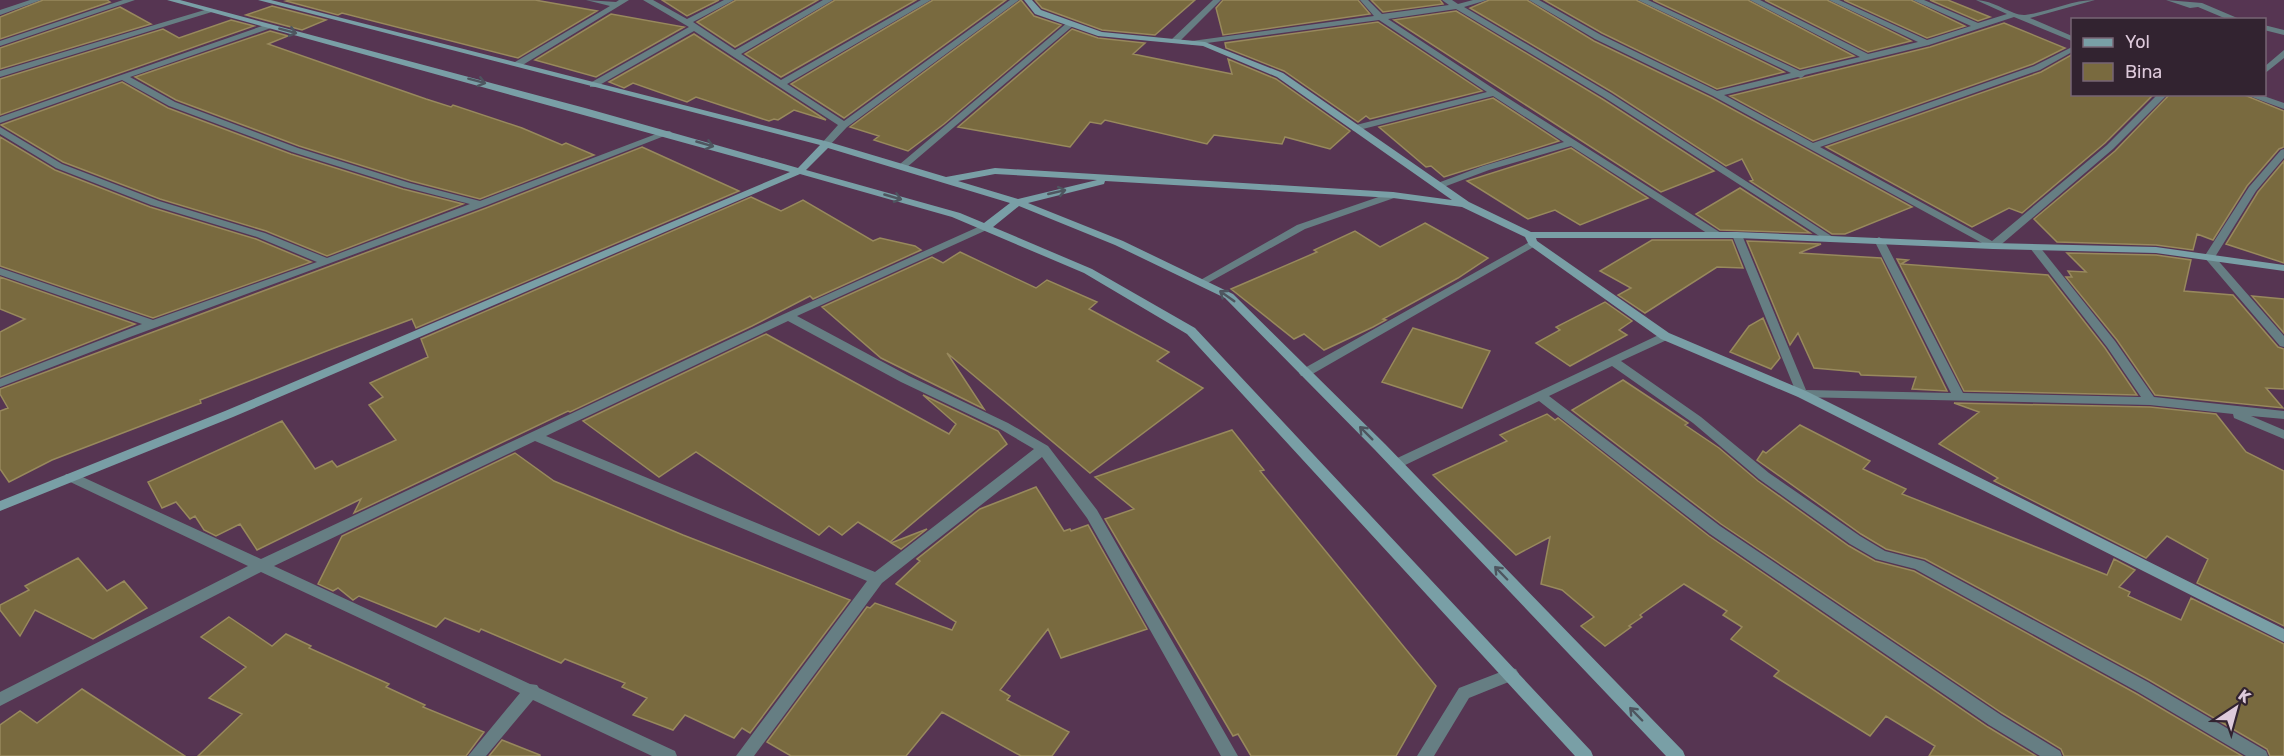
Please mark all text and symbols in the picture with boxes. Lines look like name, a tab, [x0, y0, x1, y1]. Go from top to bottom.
legend	[2071, 18, 2266, 96]
one-way arrow	[278, 26, 297, 37]
text: Yol	[2125, 31, 2150, 53]
text: Bina	[2125, 61, 2162, 83]
one-way arrow	[467, 76, 486, 88]
one-way arrow	[695, 139, 714, 150]
one-way arrow	[1047, 186, 1066, 198]
one-way arrow	[883, 192, 902, 203]
one-way arrow	[1219, 290, 1235, 302]
one-way arrow	[1358, 425, 1373, 440]
one-way arrow	[1494, 566, 1508, 581]
north arrow	[2206, 678, 2266, 738]
text: K	[2235, 685, 2255, 707]
one-way arrow	[1629, 706, 1643, 721]

